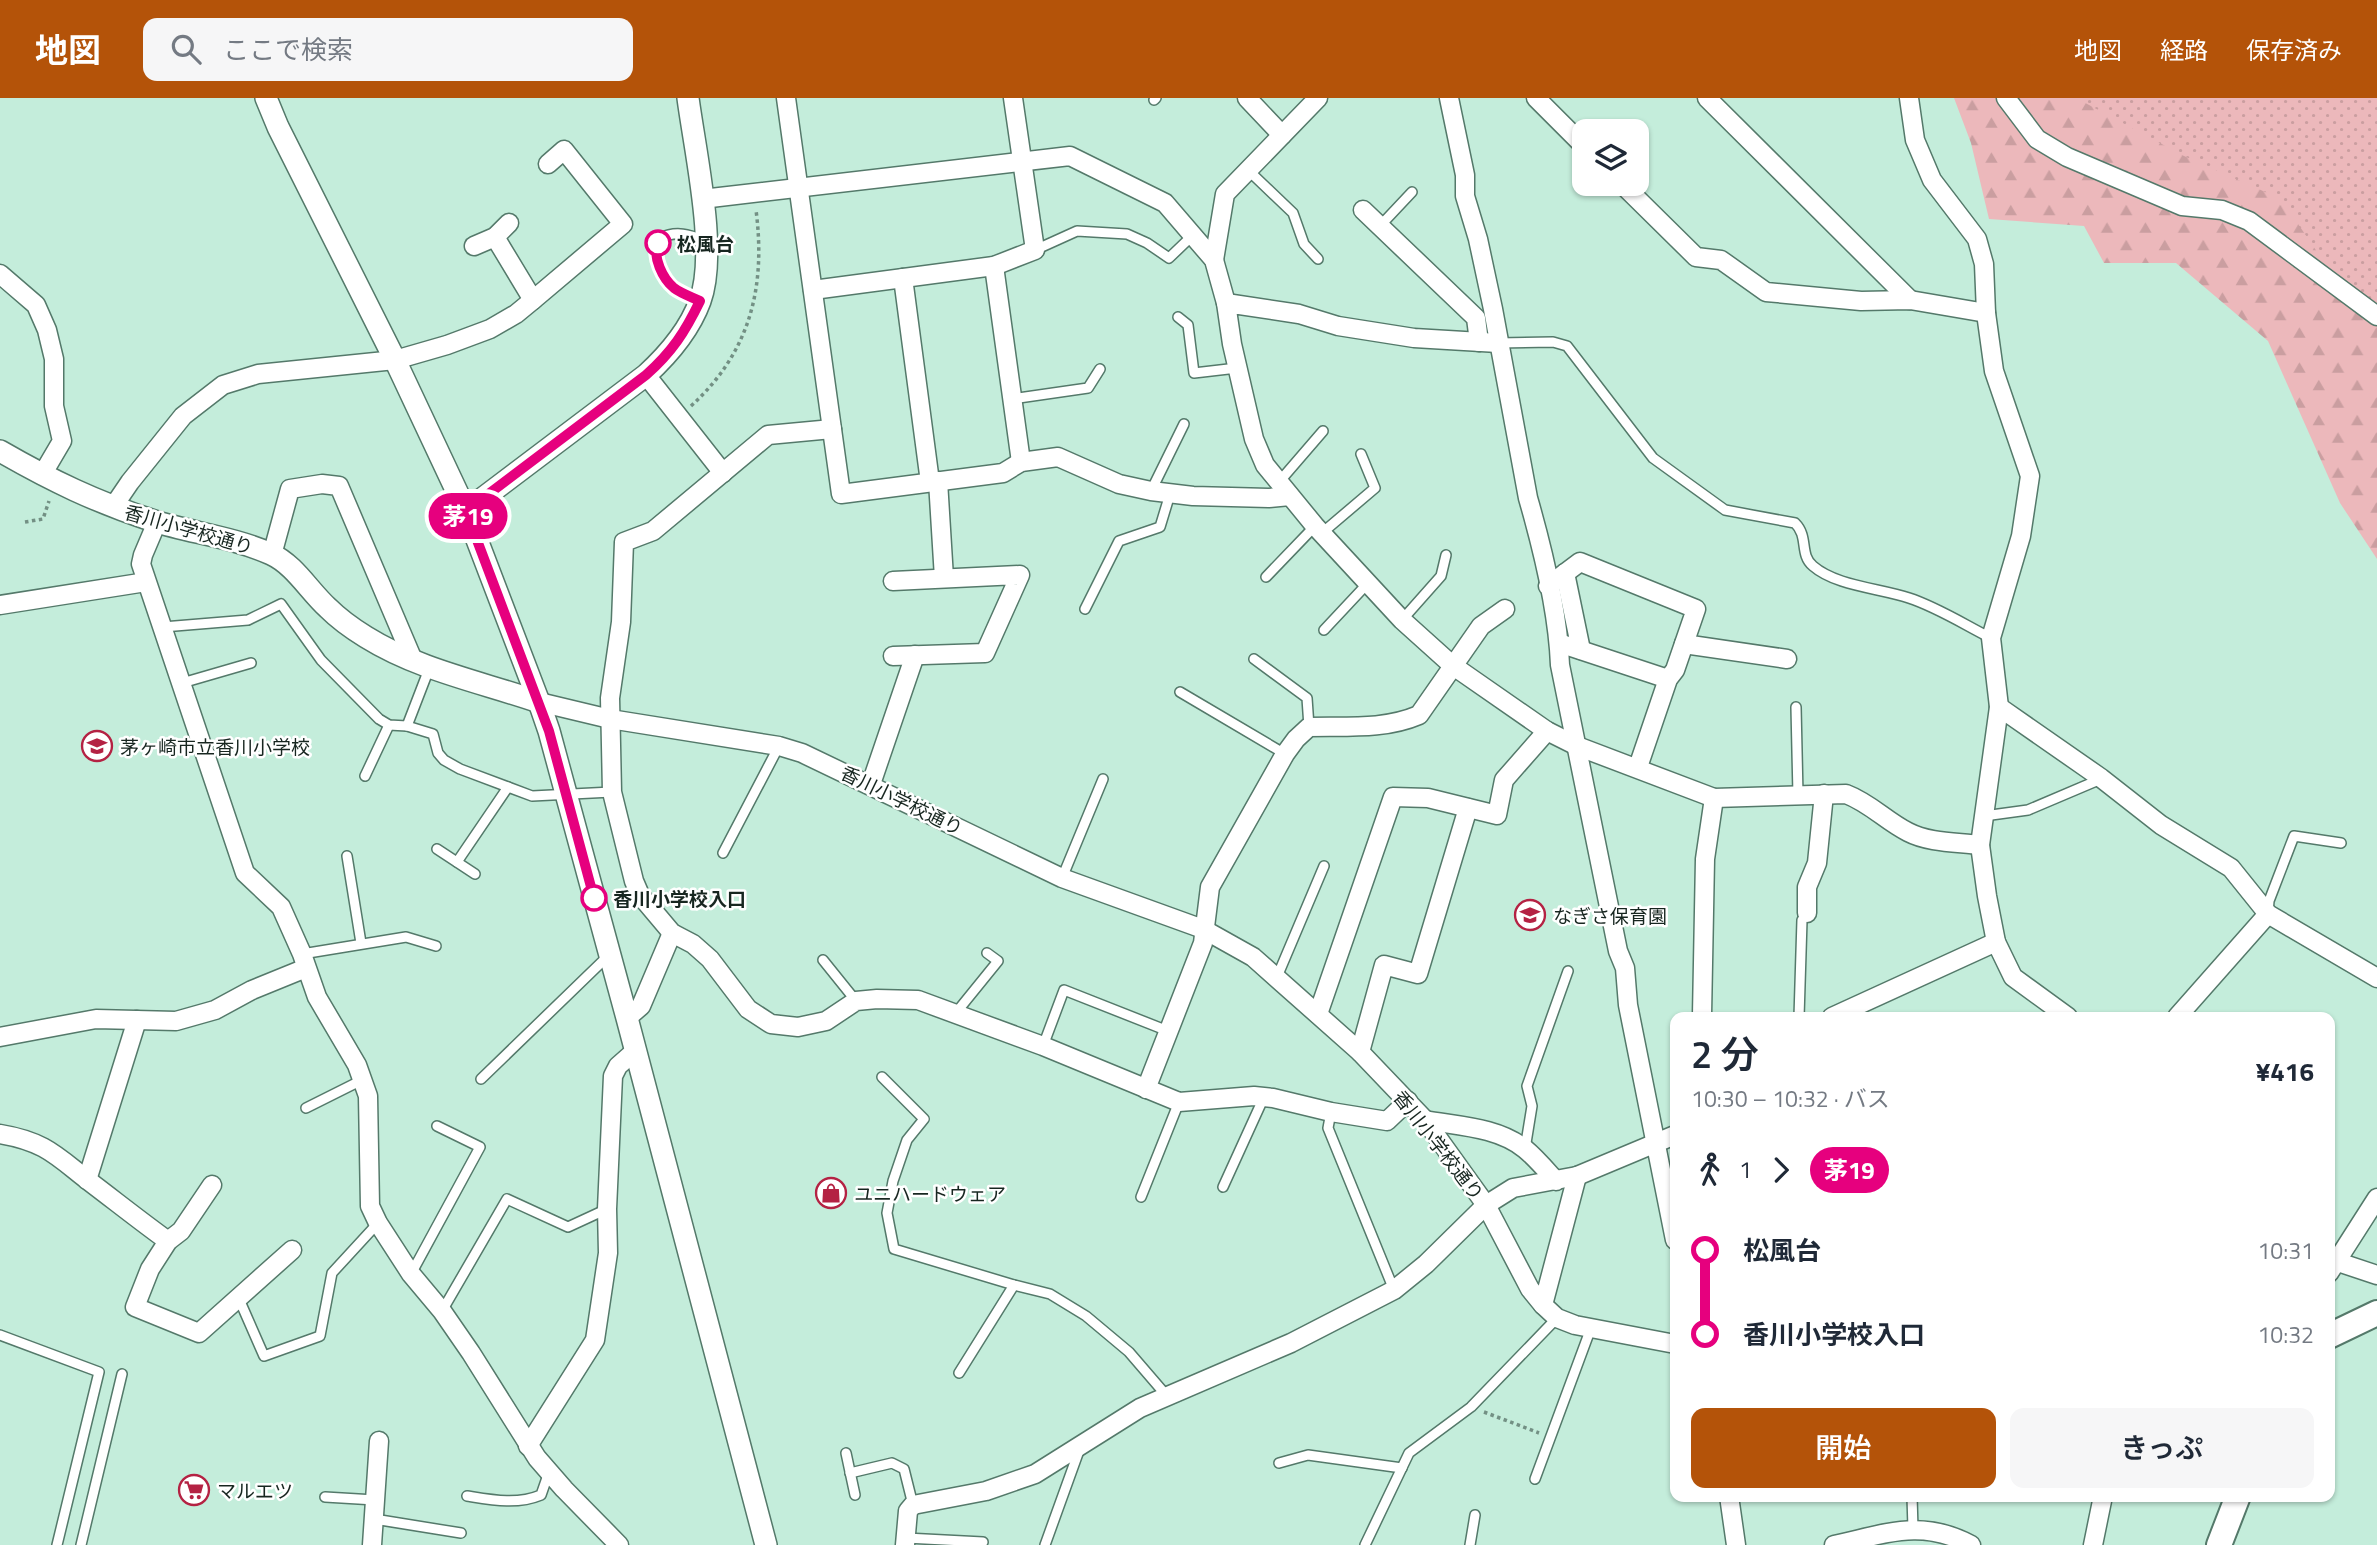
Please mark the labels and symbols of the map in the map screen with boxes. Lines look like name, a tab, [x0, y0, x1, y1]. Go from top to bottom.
place label: 松風台	[677, 229, 734, 258]
marker: 松風台	[645, 230, 671, 256]
line badge: 茅19	[428, 493, 508, 539]
street label: 香川小学校通り	[121, 497, 257, 561]
school or university icon: 茅ヶ崎市立香川小学校	[80, 729, 114, 763]
place label: 茅ヶ崎市立香川小学校	[120, 732, 310, 761]
street label: 香川小学校通り	[836, 758, 968, 842]
place label: 香川小学校入口	[613, 884, 746, 913]
marker: 香川小学校入口	[581, 885, 607, 911]
school or university icon: なぎさ保育園	[1513, 898, 1547, 932]
place label: なぎさ保育園	[1553, 901, 1667, 930]
street label: 香川小学校通り	[1387, 1084, 1491, 1206]
shop icon: ユニハードウェア	[814, 1176, 848, 1210]
place label: ユニハードウェア	[854, 1179, 1006, 1208]
supermarket icon: マルエツ	[177, 1473, 211, 1507]
place label: マルエツ	[217, 1476, 293, 1505]

